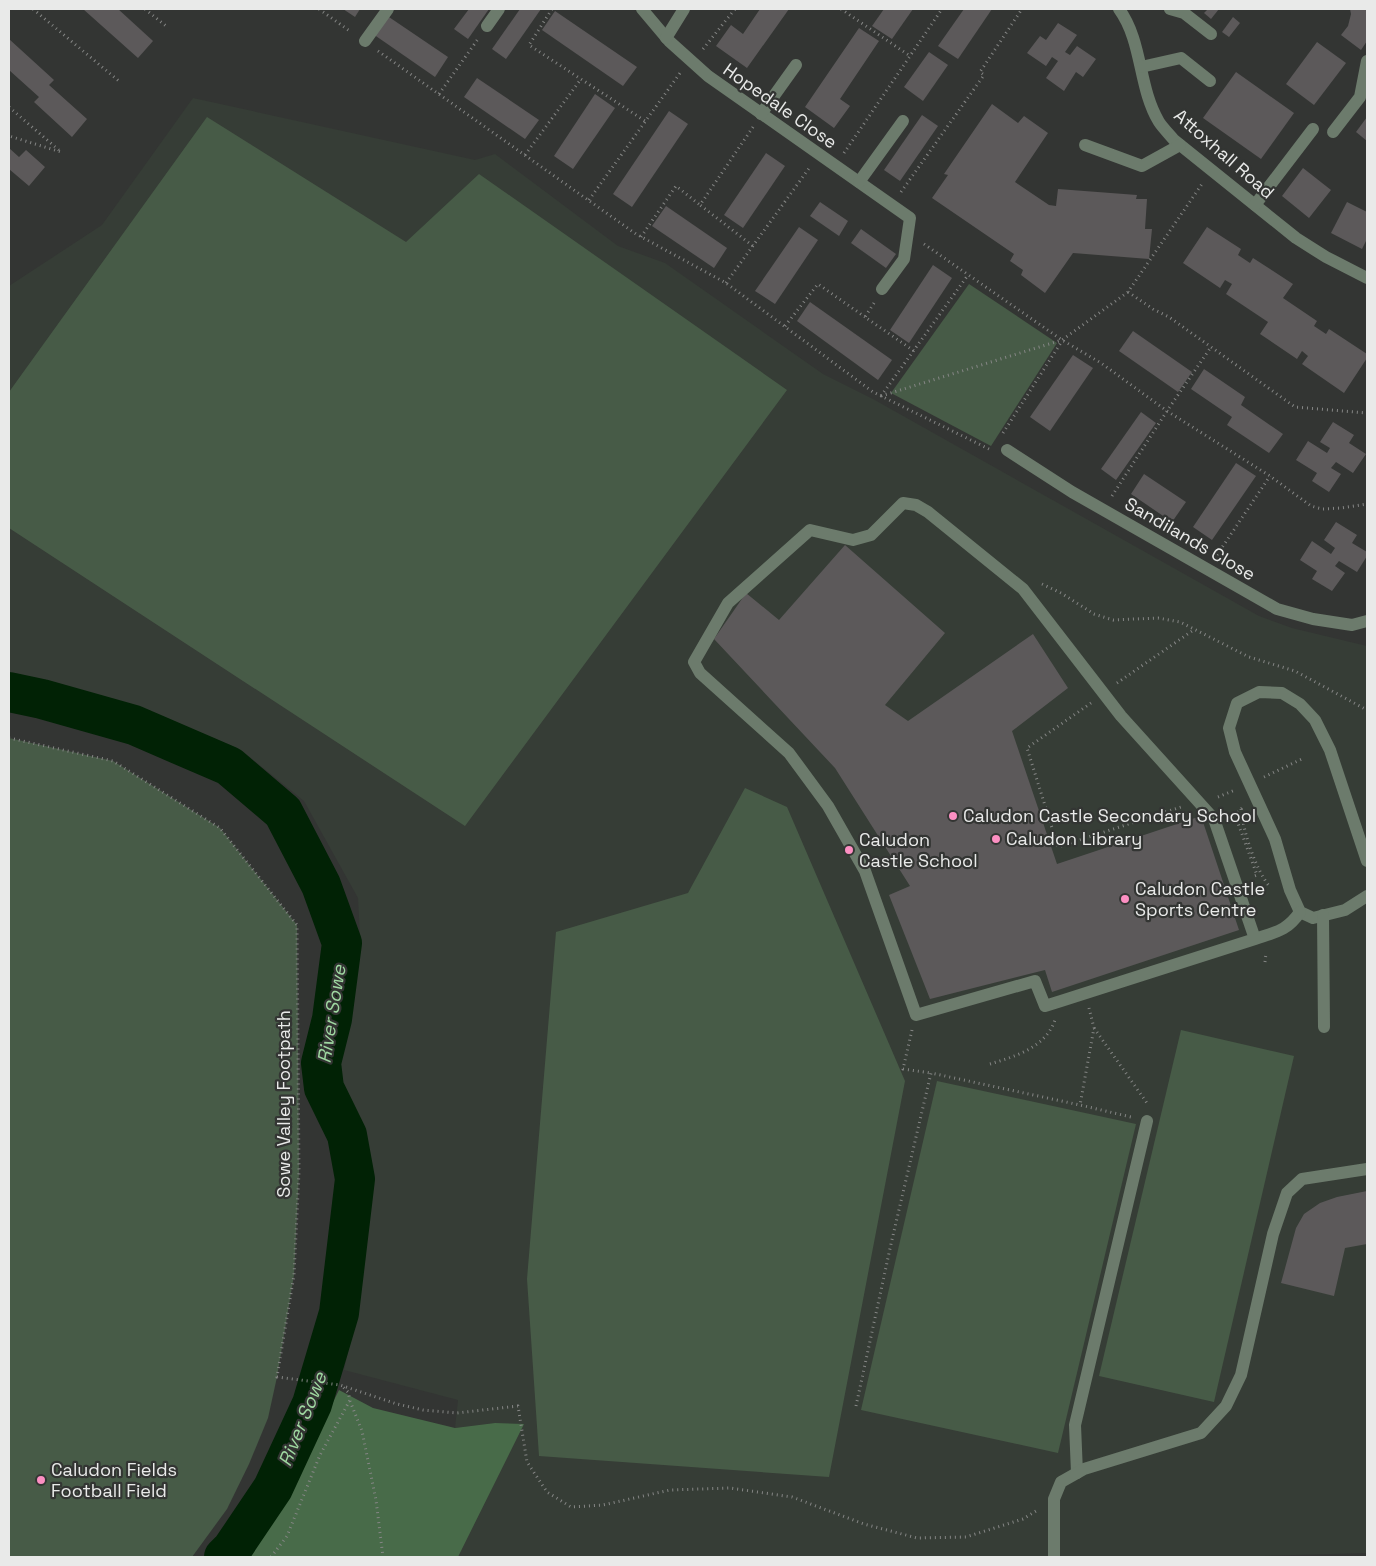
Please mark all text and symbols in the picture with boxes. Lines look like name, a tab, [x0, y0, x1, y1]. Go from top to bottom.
street label: Hopedale Close	[719, 58, 842, 153]
street label: Attoxhall Road	[1169, 104, 1279, 204]
street label: Sandilands Close	[1121, 492, 1260, 585]
place label: Caludon Castle Secondary School	[963, 804, 1256, 827]
marker: Caludon Castle Secondary School	[947, 810, 959, 822]
place label: Caludon Library	[1006, 827, 1142, 850]
place label: Caludon Castle School	[859, 828, 978, 872]
marker: Caludon Library	[990, 833, 1002, 845]
marker: Caludon Castle School	[843, 844, 855, 856]
place label: Caludon Castle Sports Centre	[1135, 877, 1265, 921]
marker: Caludon Castle Sports Centre	[1119, 893, 1131, 905]
water label: River Sowe	[311, 962, 352, 1065]
street label: Sowe Valley Footpath	[272, 1010, 295, 1198]
water label: River Sowe	[272, 1368, 333, 1470]
place label: Caludon Fields Football Field	[51, 1458, 177, 1502]
marker: Caludon Fields Football Field	[35, 1474, 47, 1486]

